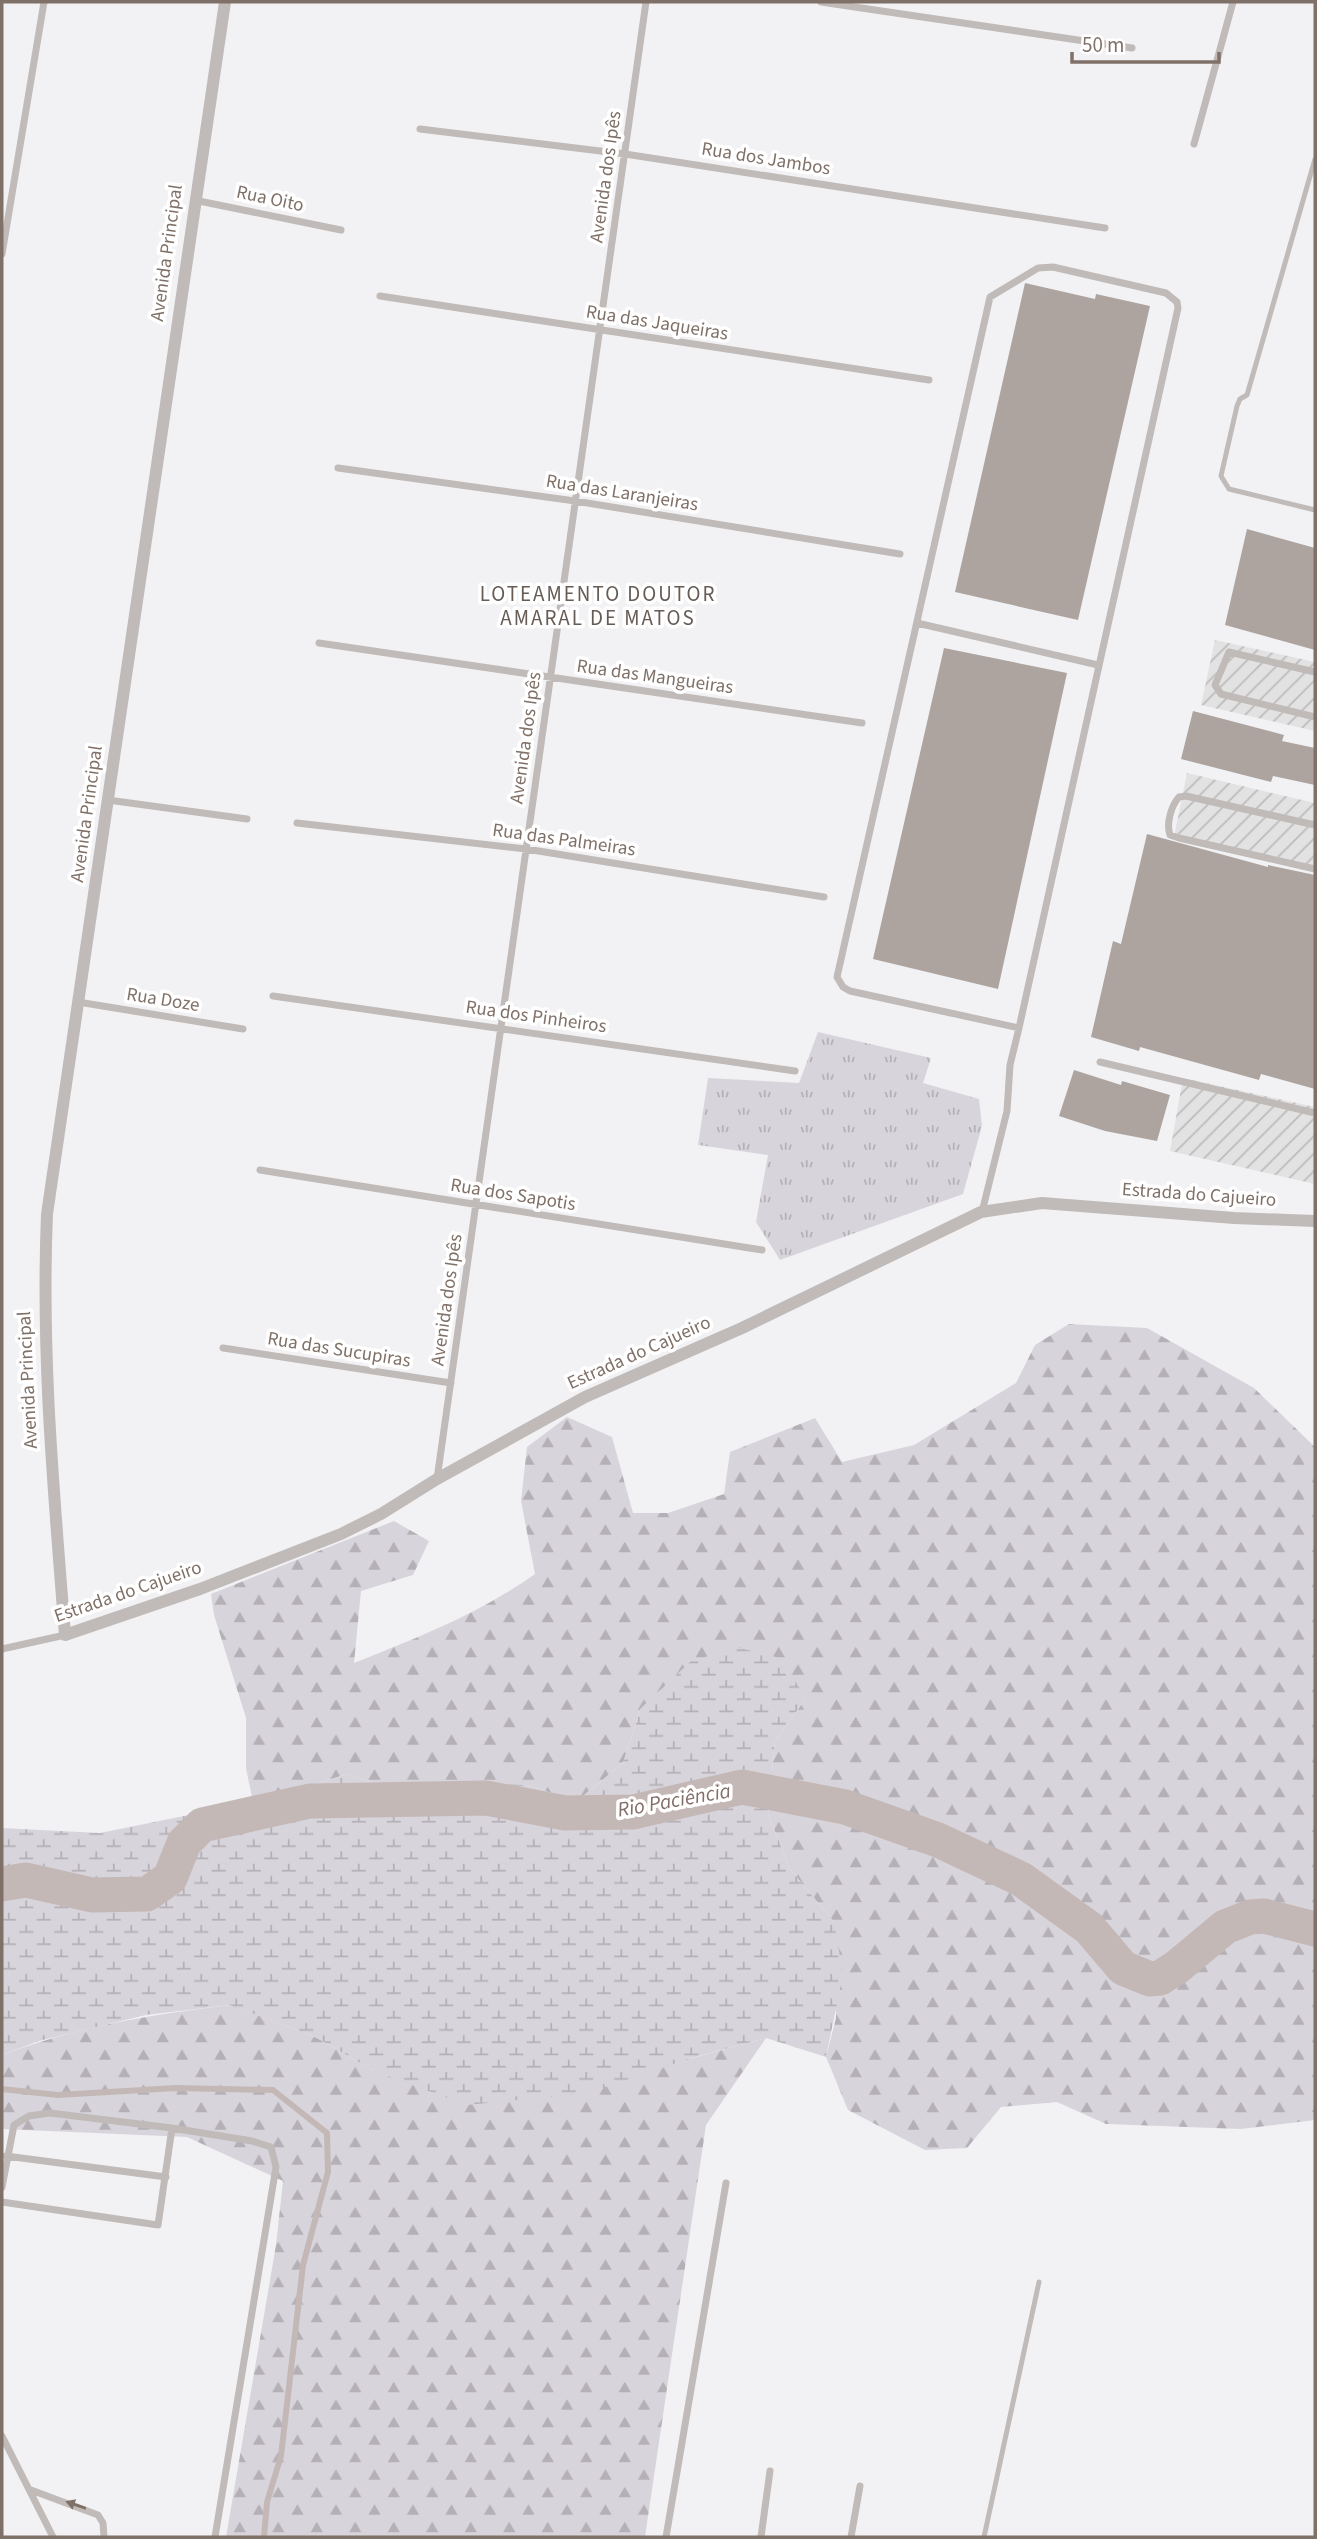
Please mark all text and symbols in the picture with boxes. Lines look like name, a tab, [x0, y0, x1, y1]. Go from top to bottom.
scale bar	[1072, 21, 1219, 65]
text: 50 m	[1082, 30, 1124, 60]
street label: Avenida dos Ipês	[583, 109, 629, 245]
street label: Rua dos Jambos	[700, 135, 832, 183]
street label: Rua Oito	[234, 179, 306, 219]
street label: Avenida Principal	[144, 183, 190, 323]
street label: Rua das Jaqueiras	[584, 298, 730, 348]
street label: Rua das Laranjeiras	[544, 468, 700, 518]
district label: LOTEAMENTO DOUTOR AMARAL DE MATOS	[480, 579, 716, 633]
street label: Rua das Mangueiras	[575, 653, 735, 701]
street label: Avenida dos Ipês	[503, 670, 549, 806]
street label: Avenida Principal	[64, 744, 110, 884]
street label: Rua das Palmeiras	[491, 817, 637, 863]
street label: Rua Doze	[124, 981, 202, 1019]
street label: Rua dos Pinheiros	[464, 994, 608, 1040]
street label: Rua dos Sapotis	[448, 1172, 578, 1218]
street label: Estrada do Cajueiro	[1121, 1176, 1277, 1214]
street label: Avenida dos Ipês	[424, 1232, 470, 1368]
street label: Estrada do Cajueiro	[563, 1309, 715, 1397]
street label: Avenida Principal	[11, 1310, 45, 1450]
street label: Rua das Sucupiras	[265, 1325, 413, 1375]
street label: Estrada do Cajueiro	[51, 1554, 205, 1630]
water label: Rio Paciência	[615, 1775, 733, 1825]
one-way arrow	[66, 2499, 87, 2510]

